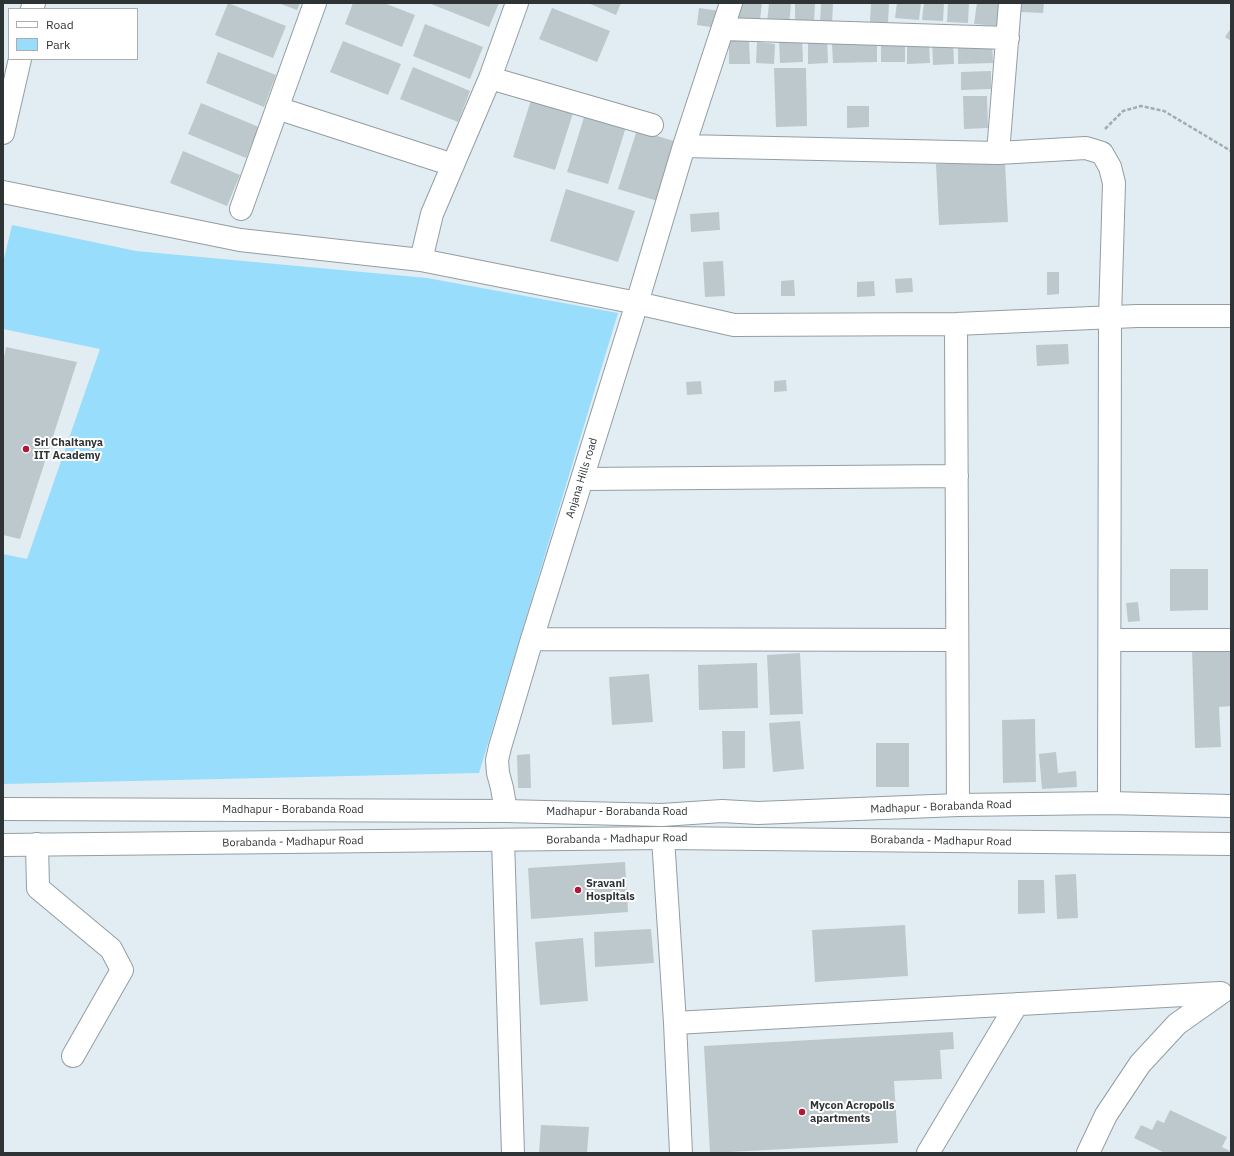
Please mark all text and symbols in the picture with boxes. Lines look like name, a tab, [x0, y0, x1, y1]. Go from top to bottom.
legend	[8, 8, 138, 60]
text: Road	[46, 17, 74, 32]
text: Park	[46, 37, 70, 52]
place label: Sri Chaitanya IIT Academy	[34, 436, 103, 462]
street label: Anjana Hills road	[563, 436, 601, 520]
marker: Sri Chaitanya IIT Academy	[21, 444, 31, 454]
street label: Madhapur - Borabanda Road	[870, 798, 1012, 816]
street label: Madhapur - Borabanda Road	[222, 803, 364, 817]
street label: Madhapur - Borabanda Road	[546, 805, 688, 819]
street label: Borabanda - Madhapur Road	[546, 831, 688, 847]
street label: Borabanda - Madhapur Road	[870, 833, 1012, 849]
street label: Borabanda - Madhapur Road	[222, 834, 364, 850]
place label: Sravani Hospitals	[586, 877, 635, 903]
marker: Sravani Hospitals	[573, 885, 583, 895]
place label: Mycon Acropolis apartments	[810, 1099, 895, 1125]
marker: Mycon Acropolis apartments	[797, 1107, 807, 1117]

